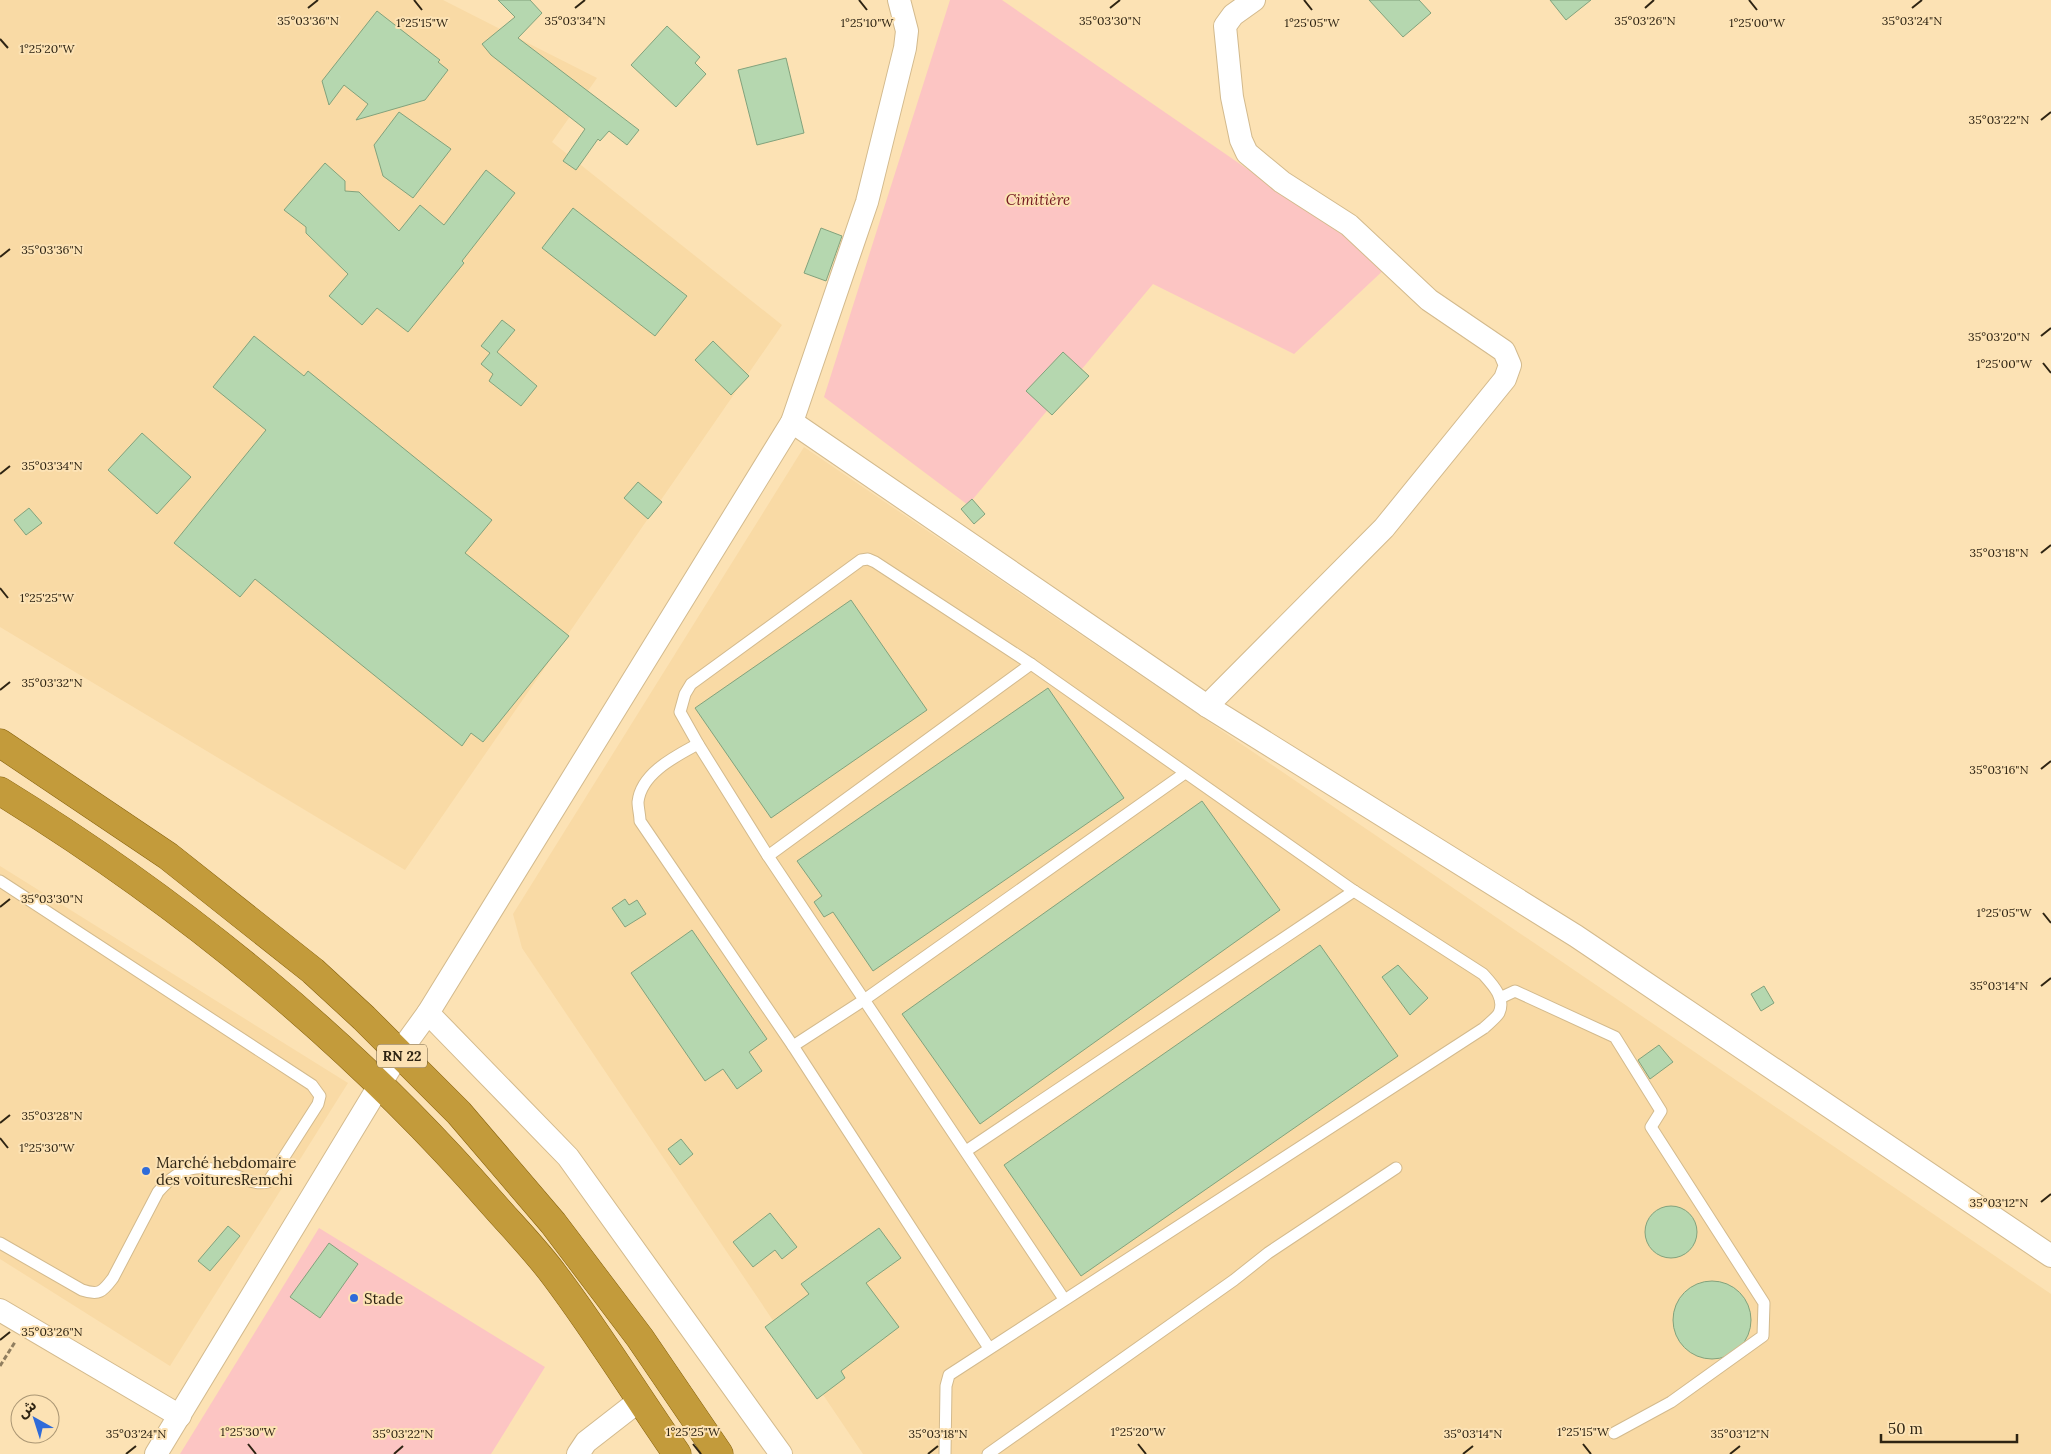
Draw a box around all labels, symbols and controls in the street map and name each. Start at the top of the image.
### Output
text: 35°03'36"N [277,13,339,28]
text: 35°03'34"N [544,13,606,28]
text: 35°03'30"N [1079,13,1141,28]
text: 35°03'26"N [1614,13,1676,28]
text: 35°03'24"N [1882,13,1942,28]
text: 1°25'15"W [396,15,449,30]
text: 1°25'10"W [841,15,894,30]
text: 1°25'05"W [1285,15,1340,30]
text: 1°25'00"W [1729,15,1786,30]
text: 1°25'20"W [20,41,75,56]
text: 35°03'22"N [1969,112,2029,127]
park label: Cimitière [1006,190,1070,209]
text: 35°03'36"N [21,242,83,257]
text: 35°03'20"N [1968,329,2030,344]
text: 1°25'00"W [1976,356,2033,371]
text: 35°03'34"N [21,458,83,473]
text: 35°03'18"N [1969,545,2029,560]
text: 1°25'25"W [20,590,75,605]
text: 35°03'32"N [21,675,83,690]
text: 35°03'16"N [1969,762,2029,777]
text: 35°03'30"N [21,891,83,906]
text: 1°25'05"W [1977,905,2032,920]
text: 35°03'14"N [1970,978,2028,993]
road number: RN 22 [377,1044,427,1068]
text: 35°03'28"N [21,1108,83,1123]
text: 1°25'30"W [20,1140,76,1155]
place label: Marché hebdomaire des voituresRemchi [156,1153,296,1189]
marker: Marché hebdomaire des voituresRemchi [140,1165,152,1177]
text: 35°03'12"N [1970,1195,2028,1210]
place label: Stade [364,1289,403,1308]
marker: Stade [348,1292,360,1304]
text: 35°03'26"N [21,1324,83,1339]
north arrow [10,1394,60,1444]
text: ش [14,1396,40,1422]
scale bar [1881,1412,2017,1444]
text: 50 m [1888,1419,1923,1438]
text: 1°25'30"W [221,1424,277,1439]
text: 1°25'25"W [666,1424,721,1439]
text: 1°25'20"W [1111,1424,1166,1439]
text: 1°25'15"W [1557,1424,1610,1439]
text: 35°03'24"N [106,1426,166,1441]
text: 35°03'22"N [373,1426,433,1441]
text: 35°03'18"N [908,1426,968,1441]
text: 35°03'14"N [1444,1426,1502,1441]
text: 35°03'12"N [1711,1426,1769,1441]

